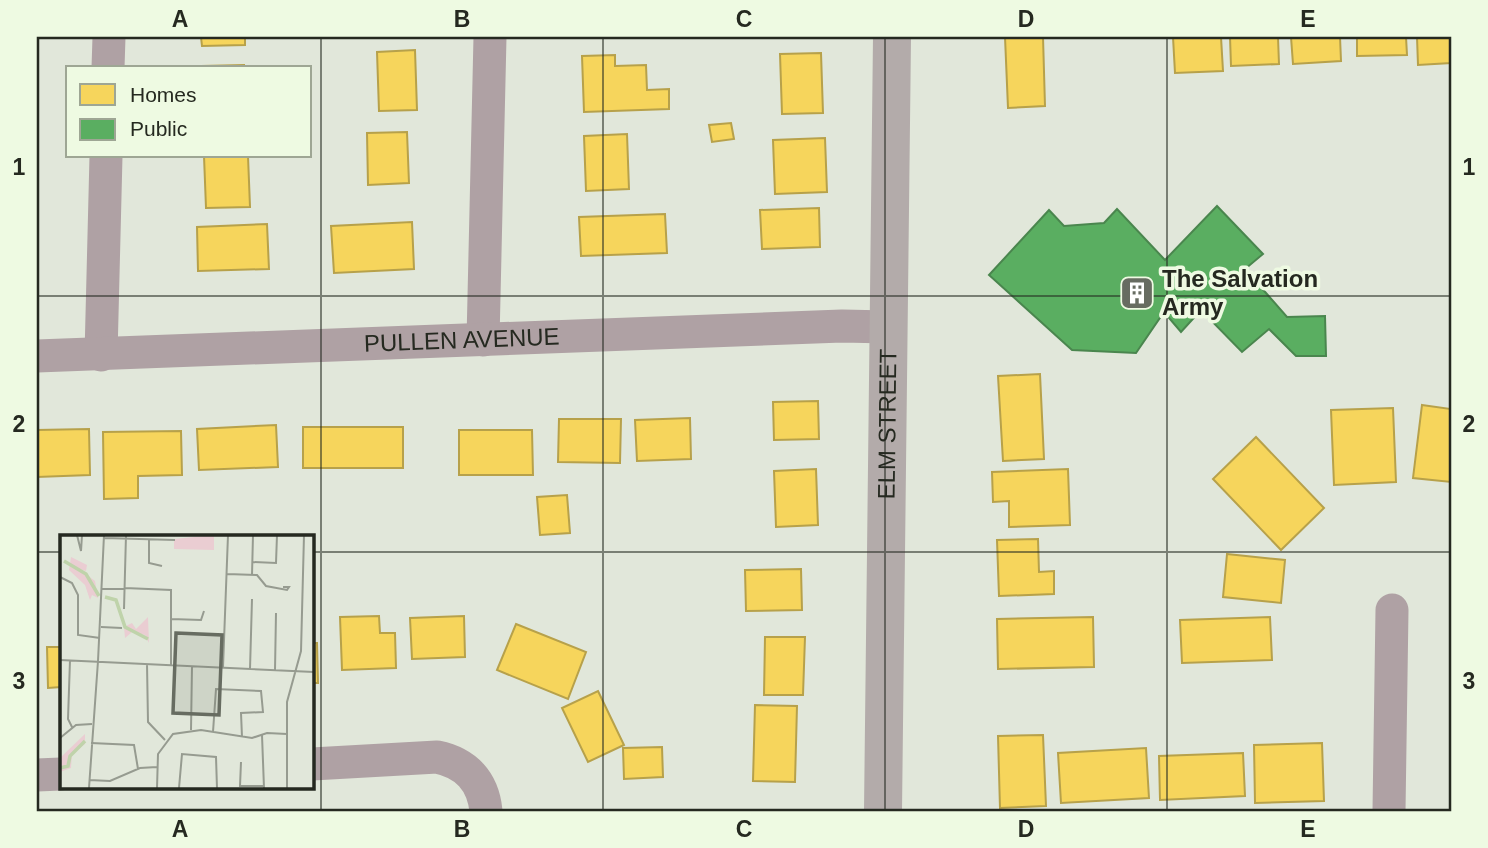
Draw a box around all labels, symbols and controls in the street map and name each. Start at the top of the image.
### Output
text: A [172,6,188,32]
text: B [454,6,470,32]
text: C [736,6,752,32]
text: D [1018,6,1034,32]
text: E [1300,6,1316,32]
legend [66,66,312,158]
text: Homes [130,83,197,106]
text: Public [130,117,187,140]
text: 1 [13,154,26,180]
text: 1 [1463,154,1476,180]
place label: The Salvation Army [1162,265,1318,320]
building icon: The Salvation Army [1118,274,1156,312]
street label: PULLEN AVENUE [363,323,560,357]
street label: ELM STREET [873,348,901,500]
text: 2 [13,411,25,437]
text: 2 [1463,411,1475,437]
inset map [60,535,313,788]
text: 3 [13,668,25,694]
text: 3 [1463,668,1475,694]
text: A [172,816,188,842]
text: B [454,816,470,842]
text: C [736,816,752,842]
text: D [1018,816,1034,842]
text: E [1300,816,1316,842]

